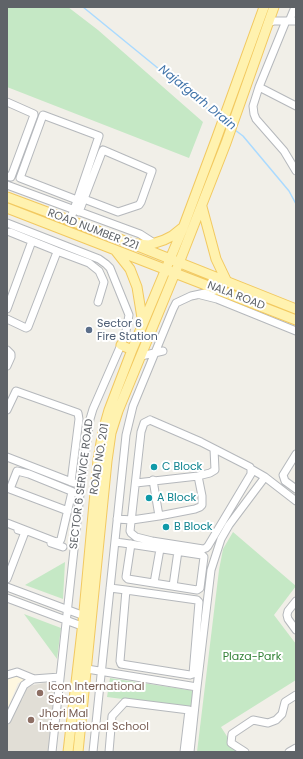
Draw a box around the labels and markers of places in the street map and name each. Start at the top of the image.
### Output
place label: Sector 6 Fire Station [97,317,158,343]
marker: Sector 6 Fire Station [84,325,94,335]
place label: C Block [162,460,202,474]
marker: C Block [149,462,159,472]
place label: A Block [157,491,196,505]
marker: A Block [144,493,154,503]
place label: B Block [174,520,213,534]
marker: B Block [161,522,171,532]
place label: Icon International School [48,680,144,706]
marker: Icon International School [35,688,45,698]
place label: Jhori Mal International School [39,707,149,733]
marker: Jhori Mal International School [26,715,36,725]

